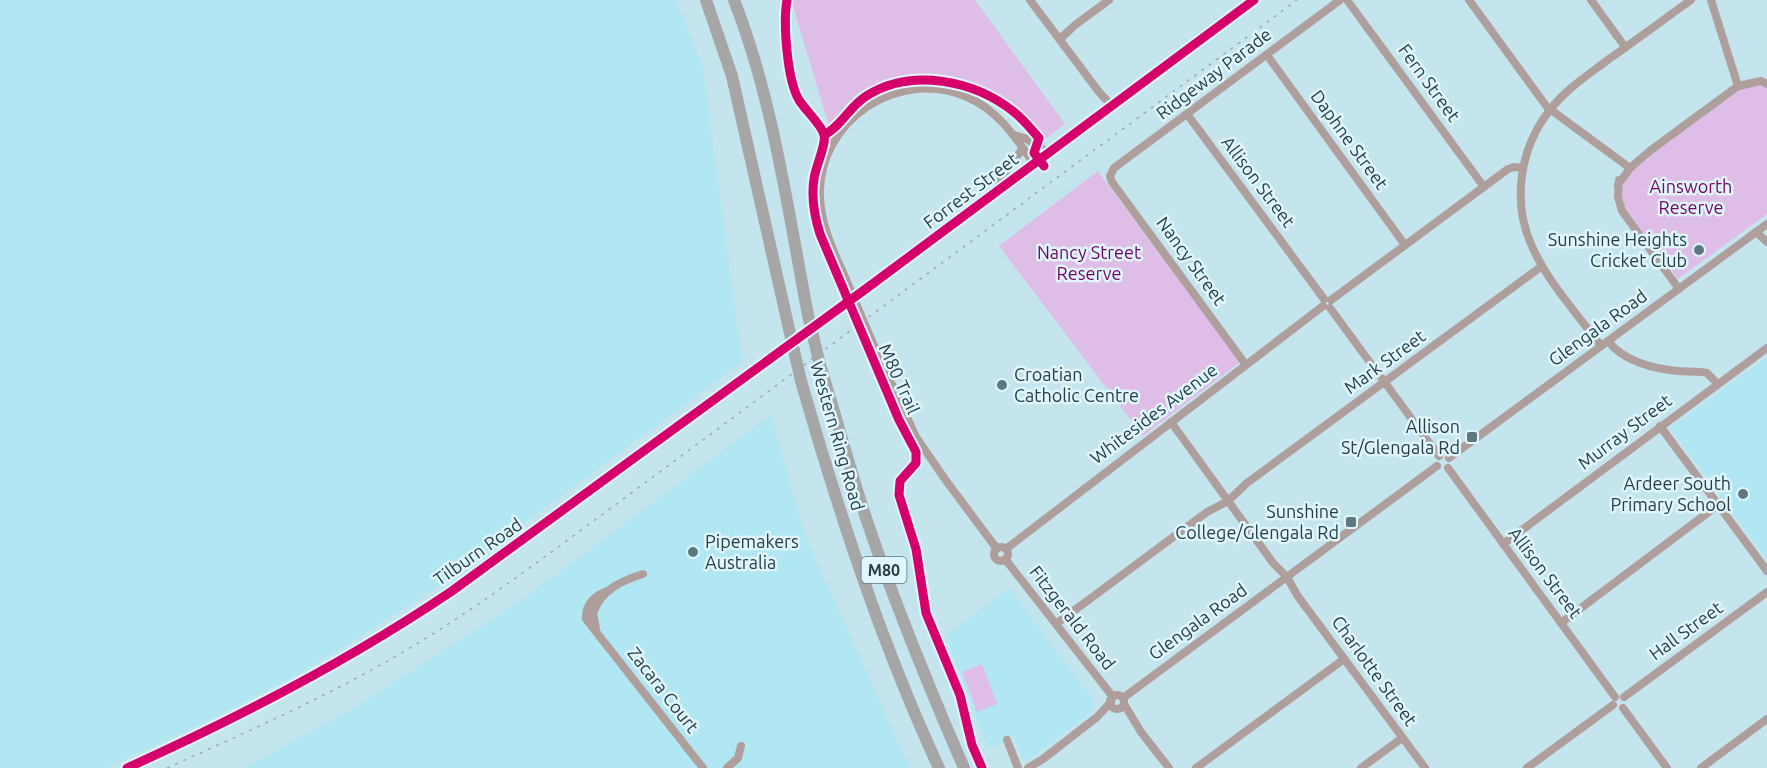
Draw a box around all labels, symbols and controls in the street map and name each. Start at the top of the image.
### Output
street label: Ridgeway Parade [1152,23,1275,123]
street label: Fern Street [1395,40,1465,125]
street label: Daphne Street [1307,86,1392,193]
street label: Allison Street [1218,132,1299,231]
street label: Forrest Street [919,148,1021,232]
park label: Ainsworth Reserve [1650,176,1732,217]
street label: Nancy Street [1153,212,1230,308]
place label: Sunshine Heights Cricket Club [1548,229,1687,270]
park label: Nancy Street Reserve [1037,242,1141,283]
marker: Sunshine Heights Cricket Club [1692,243,1706,257]
street label: Glengala Road [1545,285,1650,369]
street label: Mark Street [1340,325,1429,397]
street label: M80 Trail [876,340,924,417]
street label: Western Ring Road [807,359,869,513]
street label: Whitesides Avenue [1086,359,1221,467]
place label: Croatian Catholic Centre [1014,364,1139,405]
marker: Croatian Catholic Centre [995,378,1009,392]
street label: Murray Street [1574,390,1675,473]
place label: Allison St/Glengala Rd [1341,416,1460,457]
marker: Allison St/Glengala Rd [1465,430,1479,444]
place label: Ardeer South Primary School [1610,473,1731,514]
marker: Ardeer South Primary School [1736,487,1750,501]
place label: Sunshine College/Glengala Rd [1175,501,1339,542]
street label: Tilburn Road [429,513,525,589]
marker: Sunshine College/Glengala Rd [1344,515,1358,529]
street label: Allison Street [1505,523,1586,622]
place label: Pipemakers Australia [705,531,799,572]
marker: Pipemakers Australia [686,545,700,559]
road number: M80 [862,557,906,583]
street label: Fitzgerald Road [1026,562,1120,673]
street label: Glengala Road [1145,579,1250,663]
street label: Hall Street [1645,597,1726,663]
street label: Charlotte Street [1328,612,1421,729]
street label: Zacara Court [624,643,703,736]

